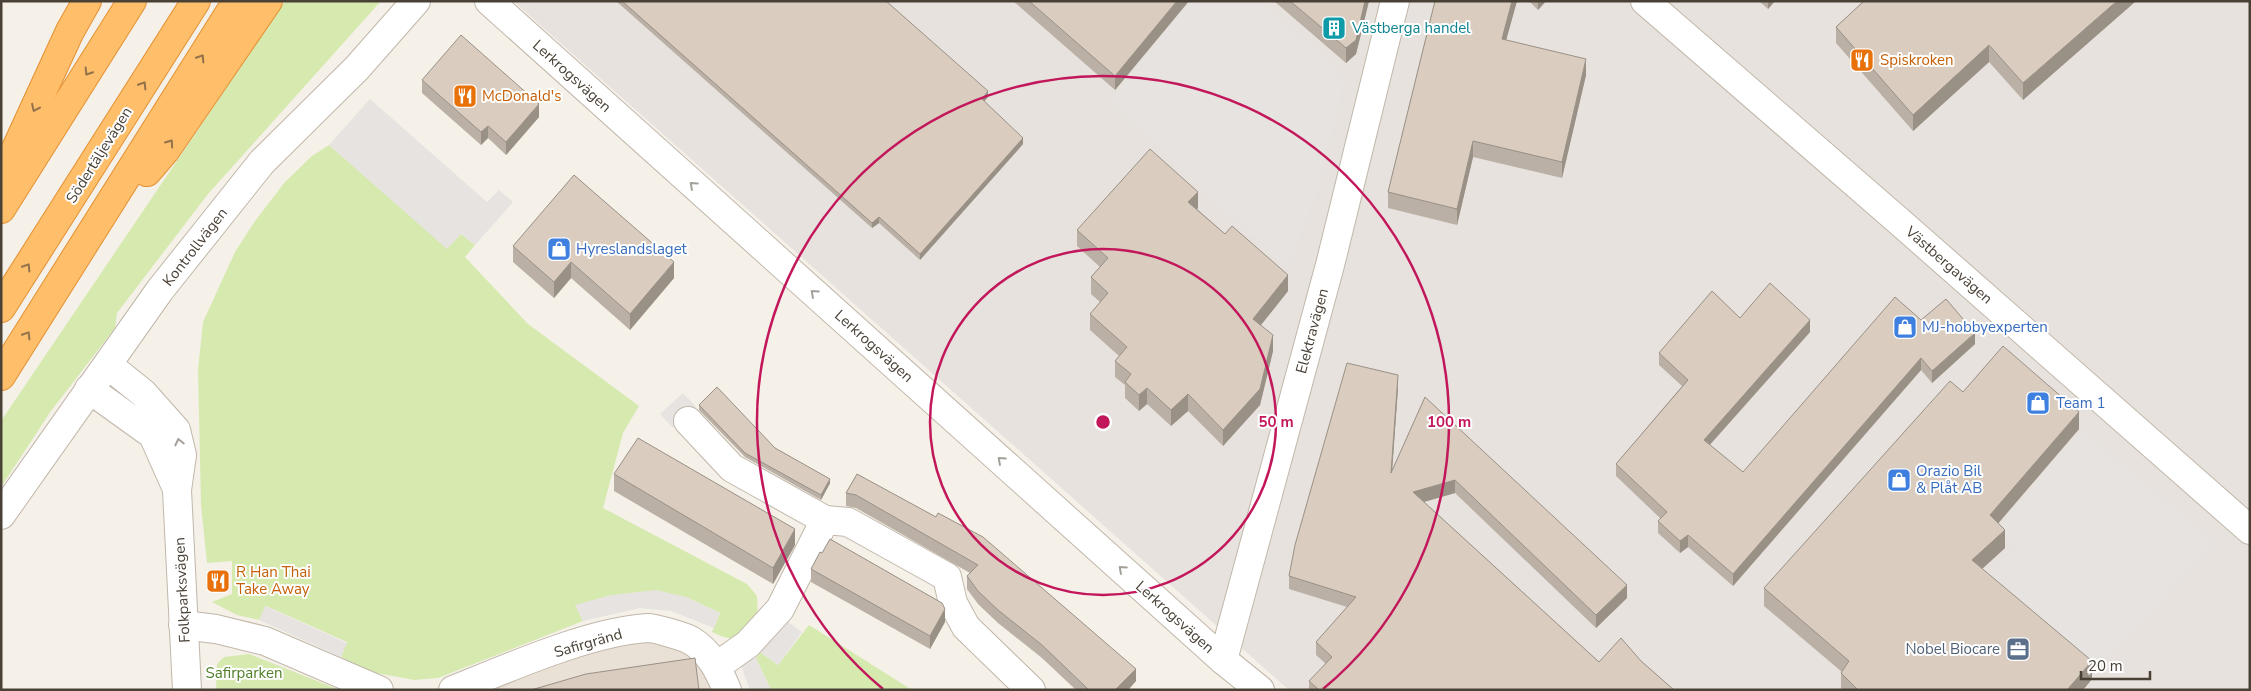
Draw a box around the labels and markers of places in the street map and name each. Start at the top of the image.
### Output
building icon: Västberga handel [1321,15,1347,41]
place label: Västberga handel [1351,18,1471,38]
restaurant icon: Spiskroken [1849,47,1875,73]
place label: Spiskroken [1880,50,1954,70]
restaurant icon: McDonald's [452,83,478,109]
place label: McDonald's [482,86,561,106]
shop icon: Hyreslandslaget [546,236,572,262]
place label: Hyreslandslaget [576,239,688,259]
shop icon: MJ-hobbyexperten [1892,314,1918,340]
place label: MJ-hobbyexperten [1922,317,2048,337]
shop icon: Team 1 [2025,390,2051,416]
place label: Team 1 [2056,393,2106,413]
centre of rings [1094,413,1112,431]
place label: Orazio Bil & Plåt AB [1916,461,1982,498]
shop icon: Orazio Bil & Plåt AB [1886,467,1912,493]
place label: R Han Thai Take Away [236,562,311,599]
restaurant icon: R Han Thai Take Away [205,568,231,594]
office icon: Nobel Biocare [2005,636,2031,662]
place label: Nobel Biocare [1905,639,2000,659]

